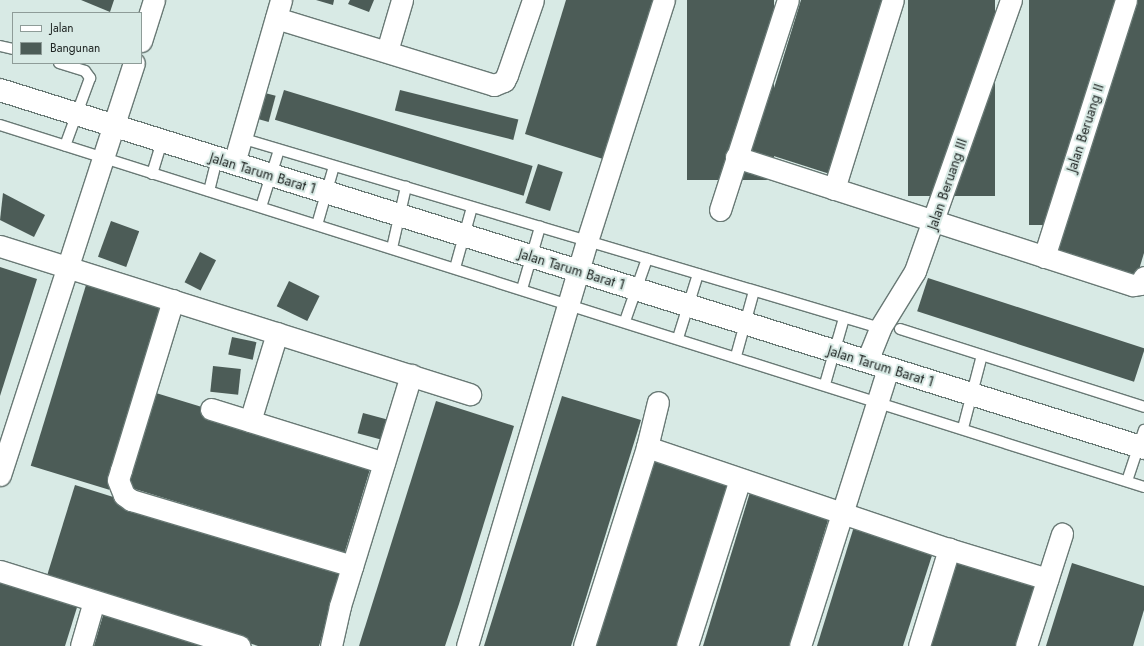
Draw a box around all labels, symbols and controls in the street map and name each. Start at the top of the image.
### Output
legend [12,12,142,64]
text: Jalan [50,19,73,37]
text: Bangunan [50,39,100,57]
street label: Jalan Beruang II [1063,82,1107,174]
street label: Jalan Beruang III [924,136,970,232]
street label: Jalan Tarum Barat 1 [208,149,318,197]
street label: Jalan Tarum Barat 1 [517,245,627,293]
street label: Jalan Tarum Barat 1 [826,342,936,390]

